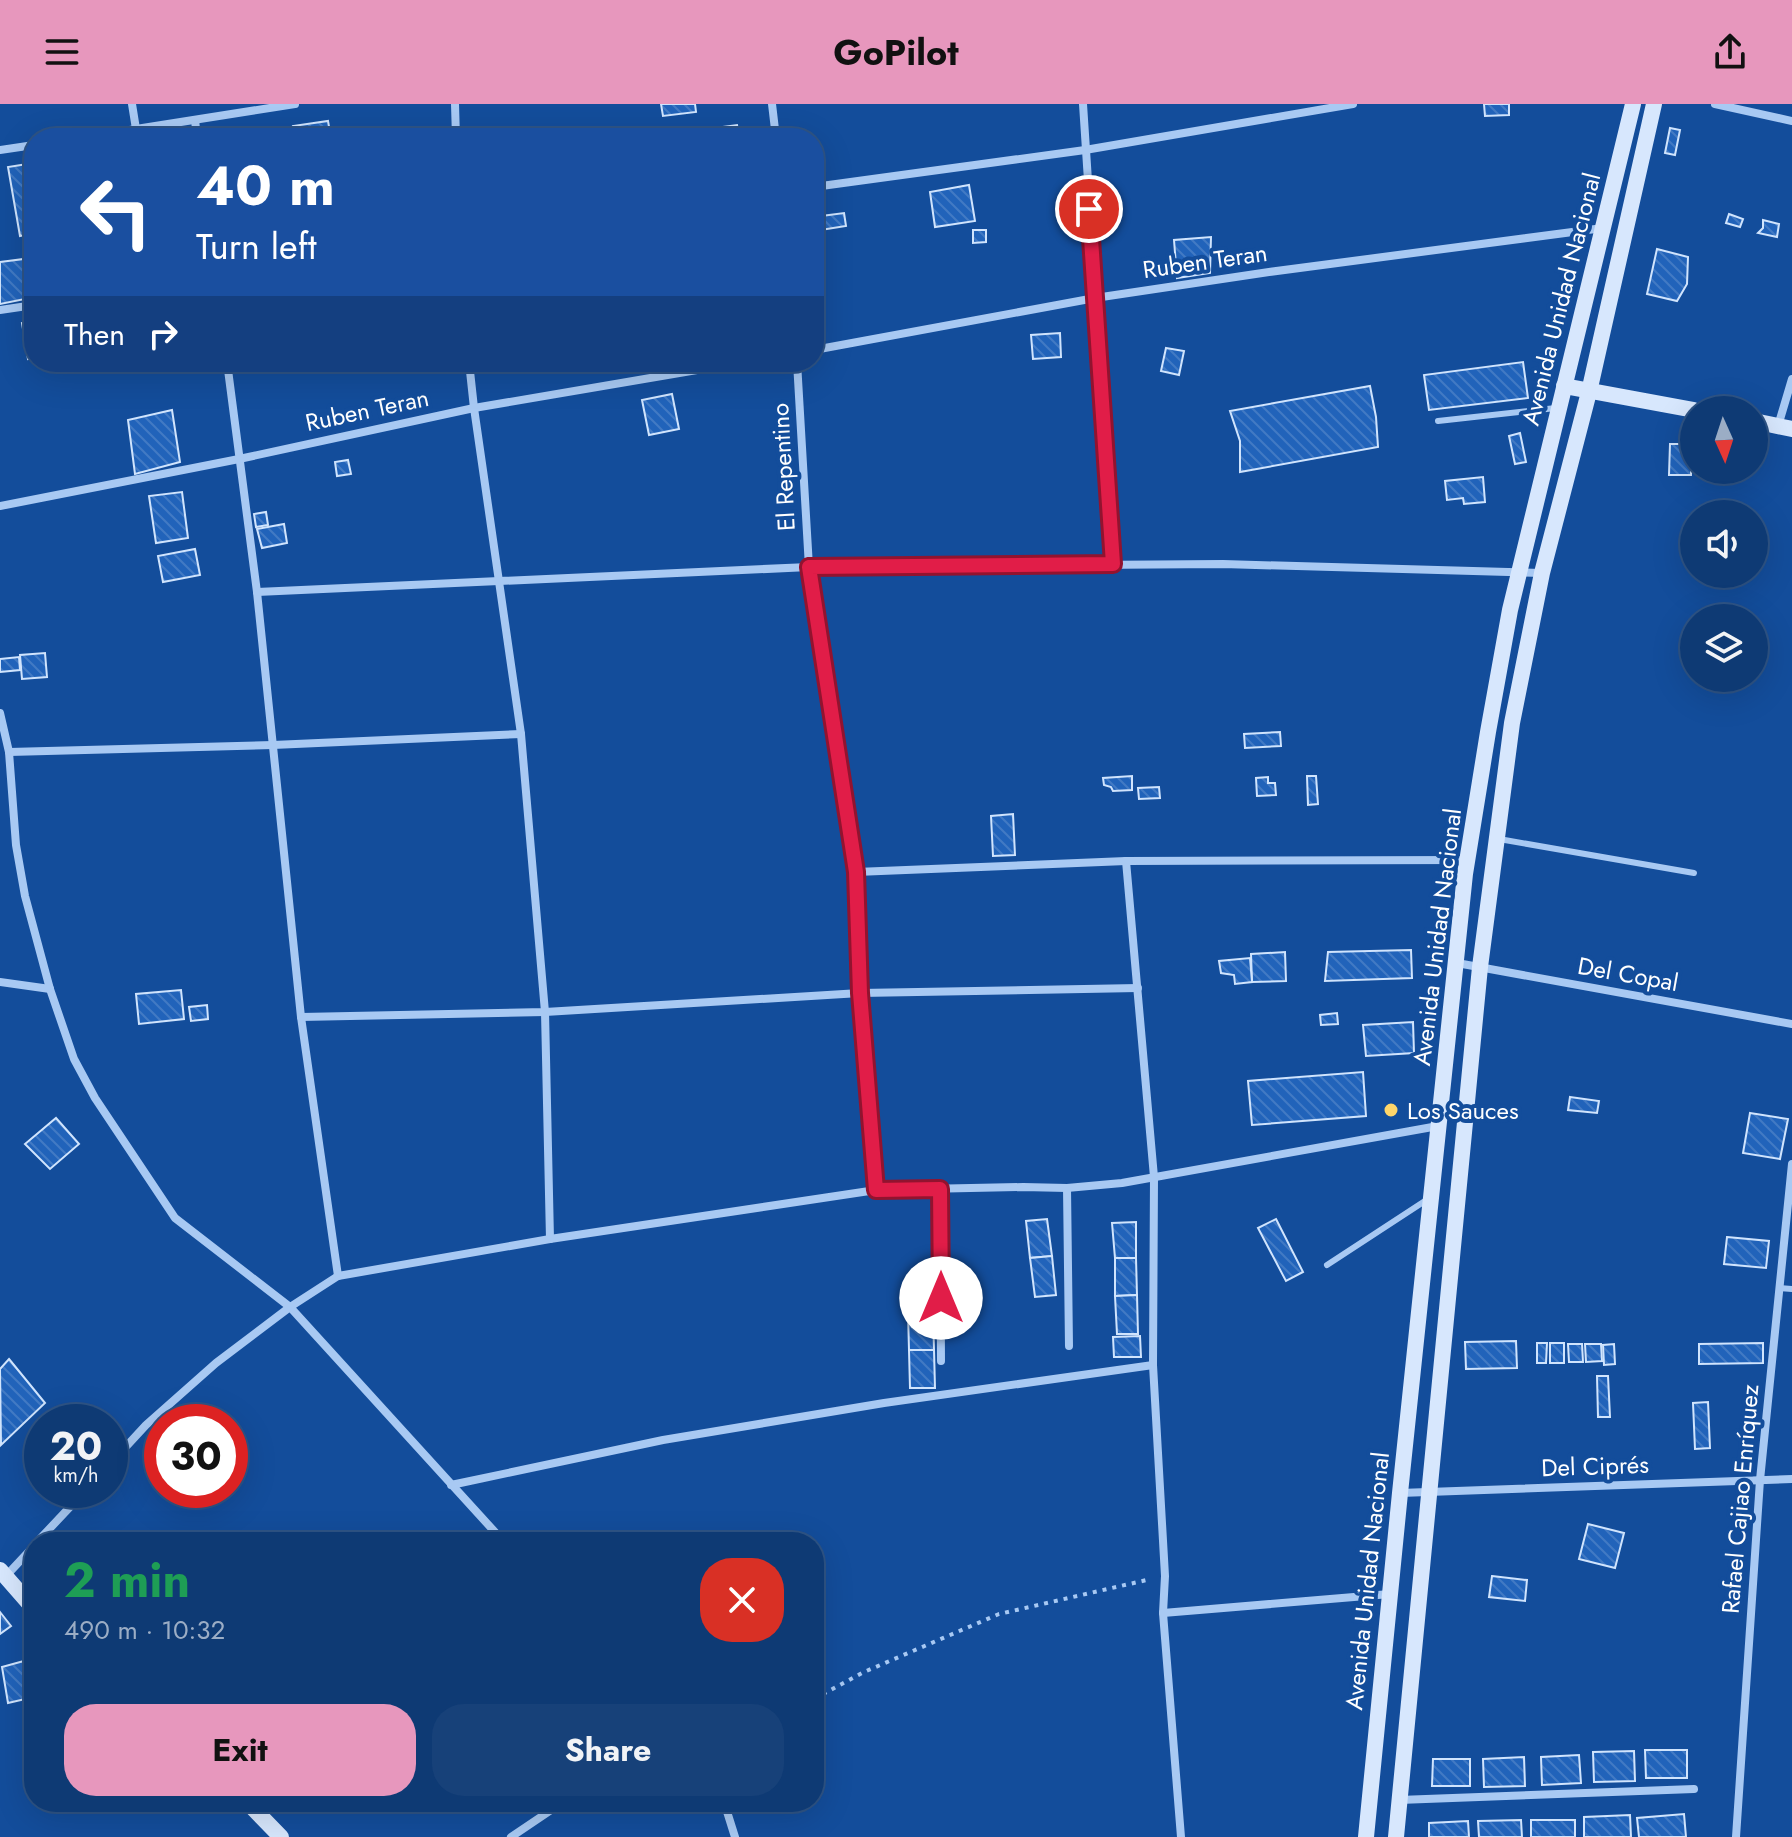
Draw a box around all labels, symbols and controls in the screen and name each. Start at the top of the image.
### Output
text: GoPilot [833,26,959,78]
icon: menu [40,30,84,74]
icon: share [1708,30,1752,74]
text: 40 m [196,145,335,226]
icon: left [64,160,168,264]
street label: Avenida Unidad Nacional [1513,169,1609,429]
pin [1055,175,1123,243]
icon: arrive [1067,187,1111,231]
text: Turn left [196,220,317,272]
street label: Ruben Teran [1140,235,1270,287]
icon: right [141,312,185,356]
text: Then [64,313,125,356]
street label: Ruben Teran [302,380,432,440]
north arrow [1680,396,1768,484]
map controls [1680,396,1768,692]
street label: El Repentino [762,402,804,532]
button: sound [1680,500,1768,588]
button: layers [1680,604,1768,692]
street label: Avenida Unidad Nacional [1404,806,1470,1068]
street label: Del Copal [1575,948,1681,1000]
place label: Los Sauces [1407,1093,1519,1128]
marker: Los Sauces [1382,1101,1400,1119]
position arrow [899,1256,983,1340]
street label: Rafael Cajiao Enríquez [1713,1383,1767,1615]
speed limit sign: 30 [144,1404,248,1508]
text: 20 [50,1417,102,1475]
street label: Del Ciprés [1541,1447,1649,1485]
street label: Avenida Unidad Nacional [1336,1450,1398,1712]
text: km/h [53,1461,99,1490]
text: 2 min [64,1546,190,1615]
button: close [700,1558,784,1642]
text: 490 m · 10:32 [64,1611,225,1649]
button: Exit [64,1704,416,1796]
button: Share [432,1704,784,1796]

